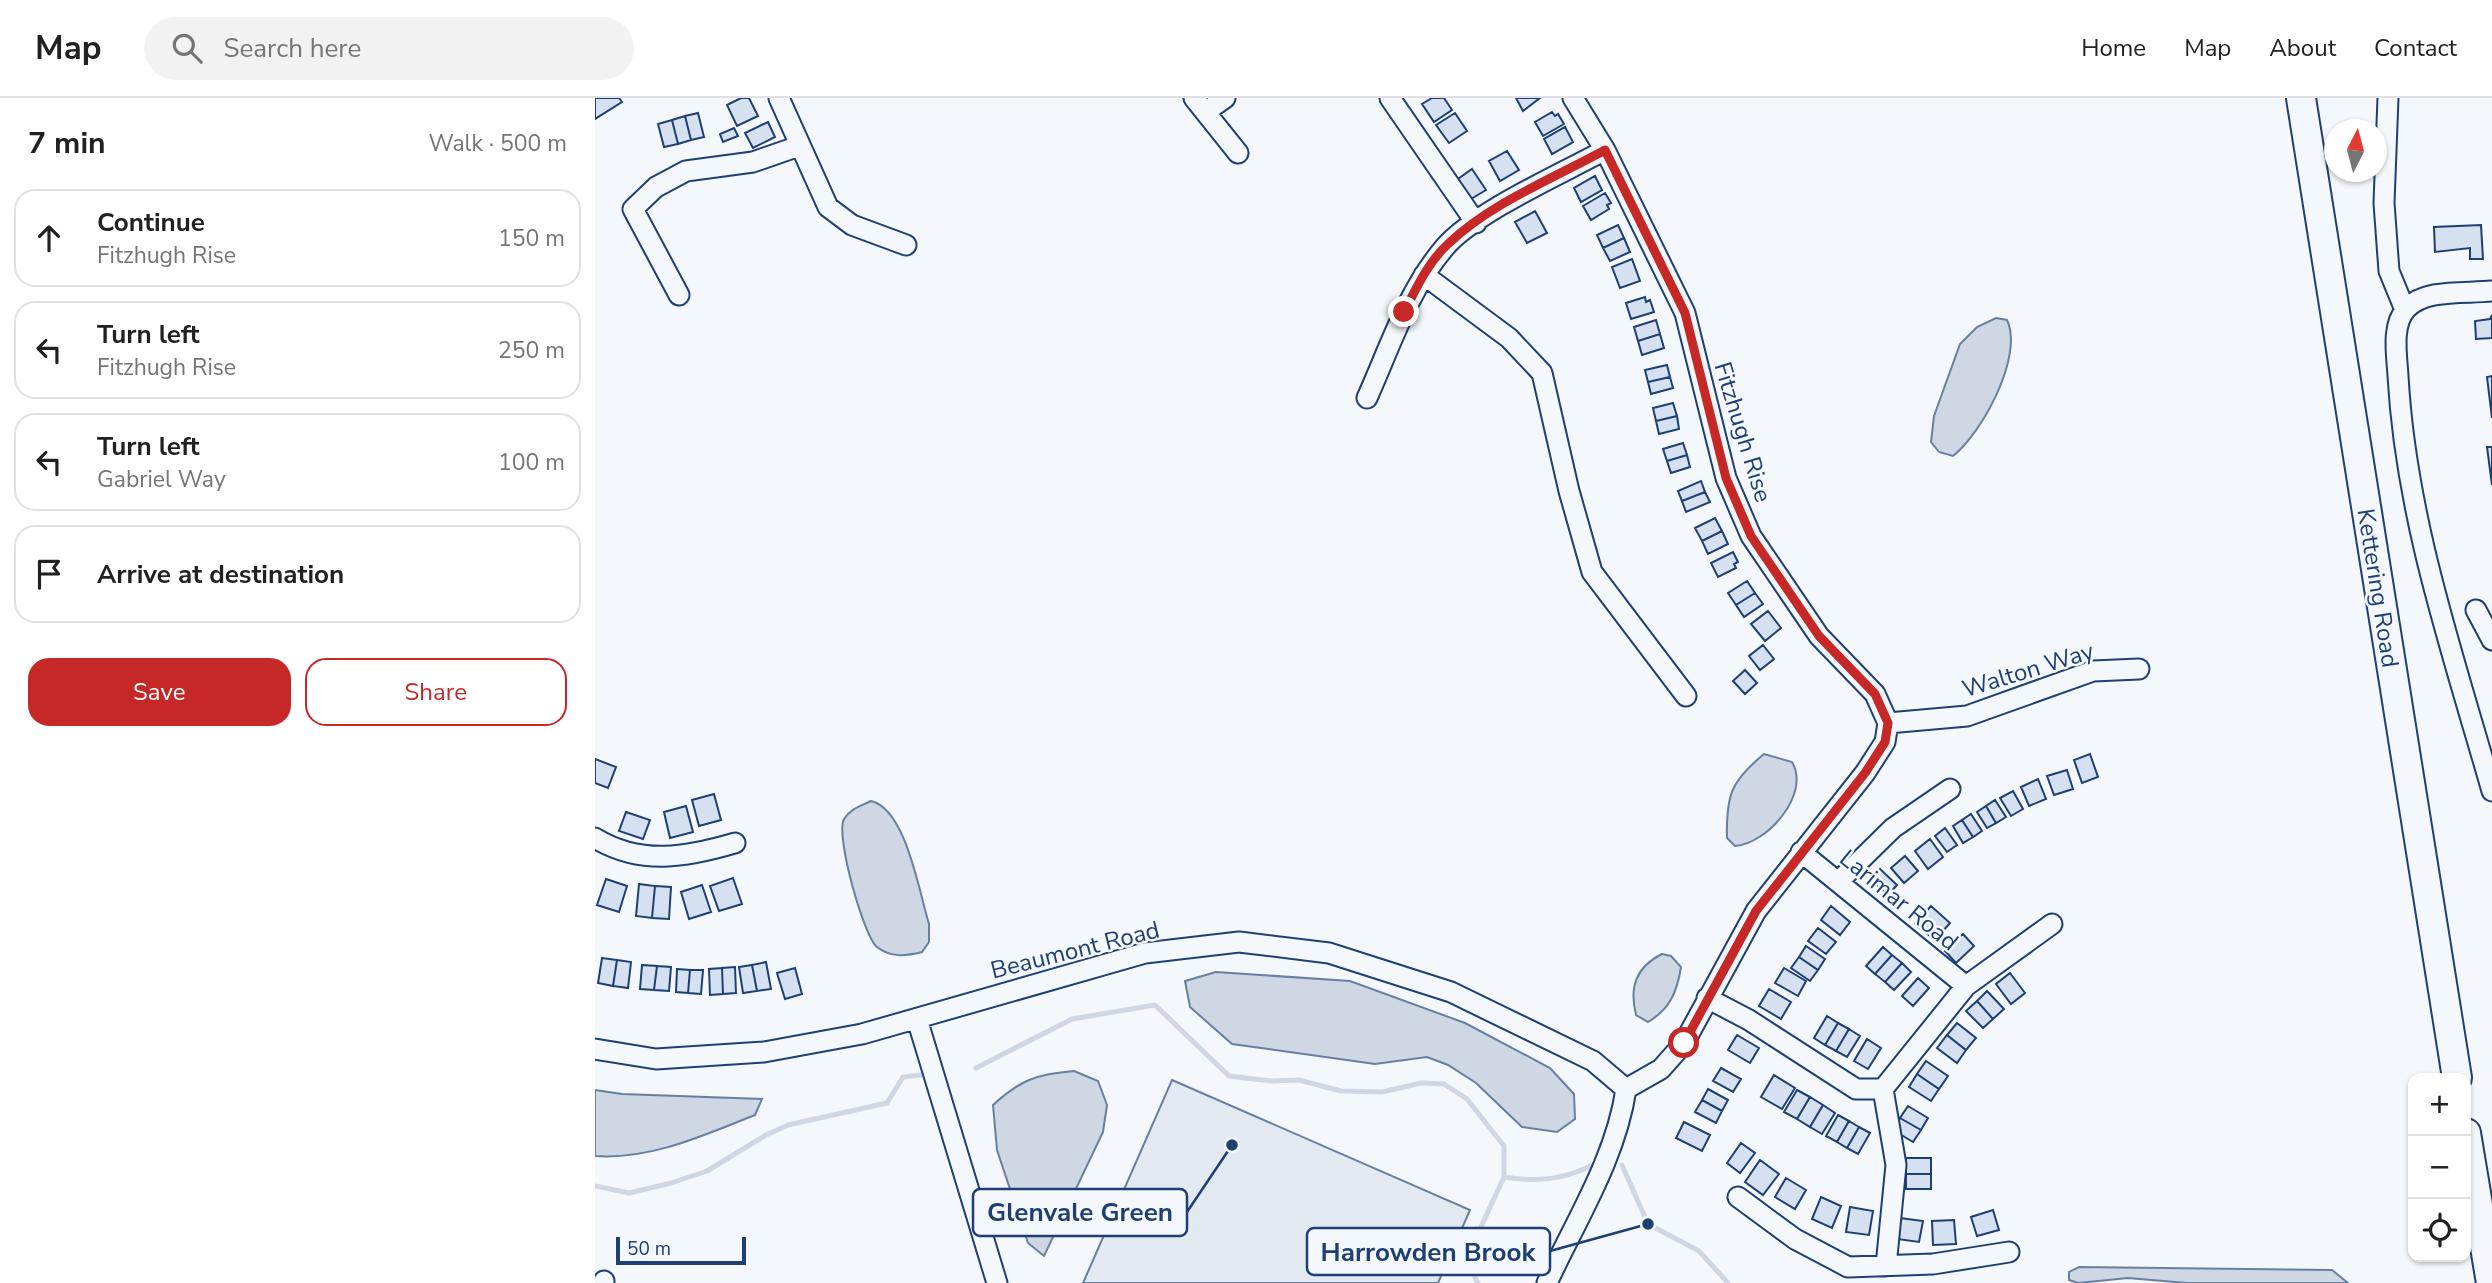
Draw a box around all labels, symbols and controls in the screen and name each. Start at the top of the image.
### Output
search box [144,17,634,80]
text: Map [35,26,102,71]
icon: search [168,29,206,67]
text: Search here [224,31,361,66]
text: Home [2081,32,2146,64]
text: Map [2184,32,2231,64]
text: About [2269,32,2336,64]
text: Contact [2374,32,2457,64]
north arrow [2324,119,2387,182]
text: 7 min [28,123,106,164]
text: Walk · 500 m [428,128,567,159]
text: Continue [97,205,205,240]
icon: ahead [30,219,68,257]
text: 150 m [498,223,565,254]
text: Fitzhugh Rise [97,240,236,271]
route end [1388,296,1419,327]
text: Turn left [97,317,200,352]
icon: left [30,331,68,369]
text: 250 m [498,335,565,366]
text: Fitzhugh Rise [97,352,236,383]
street label: Fitzhugh Rise [1706,358,1780,506]
text: Turn left [97,429,200,464]
icon: left [30,443,68,481]
text: 100 m [498,447,565,478]
text: Gabriel Way [97,464,226,495]
street label: Kettering Road [2350,506,2406,670]
icon: arrive [30,555,68,593]
text: Arrive at destination [97,557,344,592]
street label: Walton Way [1958,635,2098,705]
button: Save [28,658,291,726]
button: Share [305,658,567,726]
street label: Larimar Road [1833,842,1965,958]
street label: Beaumont Road [987,914,1163,986]
route start [1668,1027,1699,1058]
map controls [2408,1073,2471,1262]
button: + [2408,1073,2471,1136]
button: − [2408,1136,2471,1199]
callout: Glenvale Green [973,1189,1187,1236]
text: Glenvale Green [987,1195,1173,1230]
button: locate [2408,1199,2471,1262]
callout: Harrowden Brook [1307,1228,1550,1275]
scale bar [616,1234,745,1266]
text: Harrowden Brook [1321,1235,1536,1270]
text: 50 m [627,1236,671,1262]

